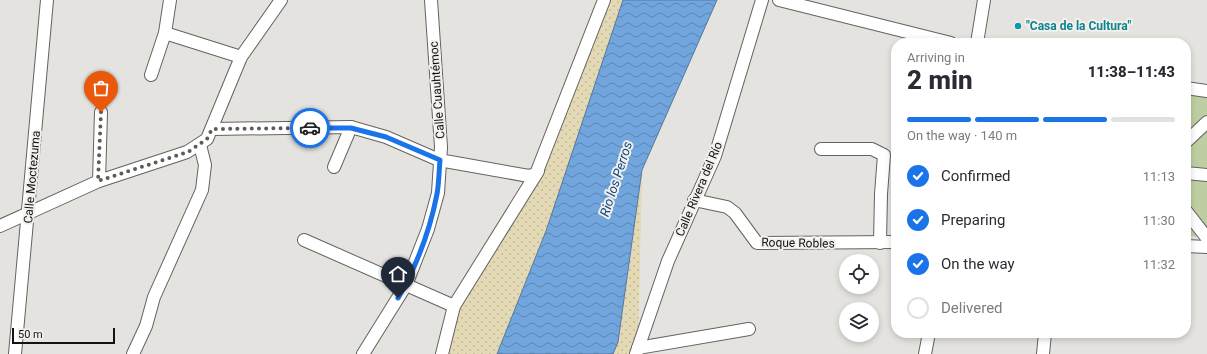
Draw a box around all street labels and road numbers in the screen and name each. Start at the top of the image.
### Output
street label: Calle Cuauhtémoc [427,41,447,139]
street label: Calle Moctezuma [21,130,43,224]
street label: Calle Rivera del Río [673,139,725,238]
street label: Roque Robles [761,235,835,251]

